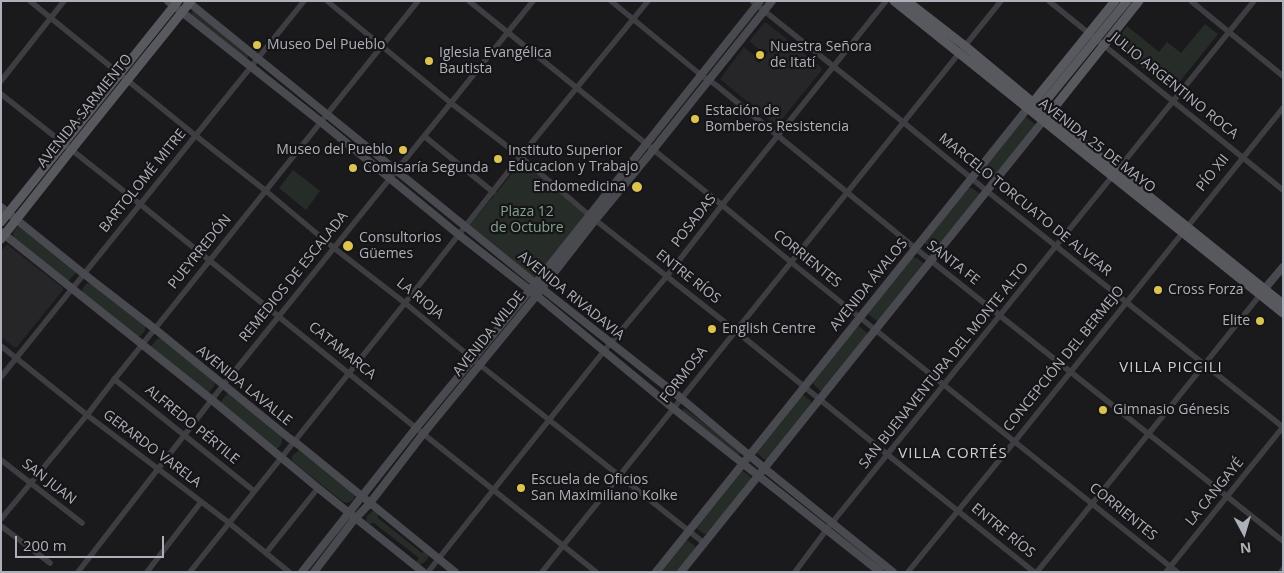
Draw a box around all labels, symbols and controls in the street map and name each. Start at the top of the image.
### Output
street label: JULIO ARGENTINO ROCA [1107,29,1241,143]
place label: Museo Del Pueblo [267,37,385,53]
marker: Museo Del Pueblo [251,39,263,51]
place label: Nuestra Señora de Itatí [770,39,872,72]
place label: Iglesia Evangélica Bautista [439,45,552,78]
marker: Nuestra Señora de Itatí [754,49,766,61]
street label: AVENIDA SARMIENTO [34,51,136,171]
marker: Iglesia Evangélica Bautista [423,55,435,67]
street label: AVENIDA 25 DE MAYO [1035,95,1159,197]
place label: Estación de Bomberos Resistencia [705,103,849,136]
marker: Estación de Bomberos Resistencia [689,113,701,125]
street label: BARTOLOMÉ MITRE [96,126,190,236]
street label: MARCELO TORCUATO DE ALVEAR [935,130,1115,280]
place label: Museo del Pueblo [276,142,393,158]
place label: Instituto Superior Educacion y Trabajo [508,143,638,176]
marker: Museo del Pueblo [397,144,409,156]
street label: PÍO XII [1193,151,1233,195]
marker: Instituto Superior Educacion y Trabajo [492,153,504,165]
place label: Comisaría Segunda [363,160,489,176]
marker: Comisaría Segunda [347,162,359,174]
place label: Endomedicina [533,179,626,195]
marker: Endomedicina [630,180,644,194]
street label: POSADAS [668,191,720,251]
park label: Plaza 12 de Octubre [490,204,564,236]
street label: REMEDIOS DE ESCALADA [236,208,352,346]
street label: PUEYRREDÓN [165,211,235,293]
street label: CORRIENTES [770,227,844,291]
place label: Consultorios Güemes [359,230,441,262]
street label: AVENIDA ÁVALOS [827,235,911,335]
street label: SANTA FE [923,237,983,289]
marker: Consultorios Güemes [341,239,355,253]
street label: ENTRE RÍOS [652,247,724,307]
street label: AVENIDA RIVADAVIA [514,248,628,344]
street label: SAN BUENAVENTURA DEL MONTE ALTO [856,260,1032,472]
street label: LA RIOJA [393,275,447,323]
place label: Cross Forza [1168,282,1244,298]
street label: CONCEPCIÓN DEL BERMEJO [1000,283,1128,435]
marker: Cross Forza [1152,284,1164,296]
street label: AVENIDA WILDE [450,288,528,380]
place label: Elite [1222,313,1250,329]
marker: Elite [1254,315,1266,327]
street label: CATAMARCA [305,319,379,383]
place label: English Centre [722,321,816,337]
marker: English Centre [706,323,718,335]
street label: AVENIDA LAVALLE [193,342,295,430]
street label: FORMOSA [657,344,711,406]
district label: VILLA PICCILI [1118,359,1224,377]
street label: ALFREDO PÉRTILE [142,382,242,468]
place label: Gimnasio Génesis [1113,402,1230,418]
marker: Gimnasio Génesis [1097,404,1109,416]
street label: GERARDO VARELA [100,407,204,491]
district label: VILLA CORTÉS [897,445,1009,463]
street label: LA CANGAYÉ [1182,455,1248,529]
street label: SAN JUAN [19,456,79,508]
place label: Escuela de Oficios San Maximiliano Kolke [531,472,678,504]
street label: CORRIENTES [1086,480,1160,544]
marker: Escuela de Oficios San Maximiliano Kolke [515,482,527,494]
street label: ENTRE RÍOS [968,500,1038,562]
north arrow [1219,508,1269,558]
scale bar [18,526,166,558]
text: 200 m [23,535,67,555]
text: N [1239,538,1252,558]

